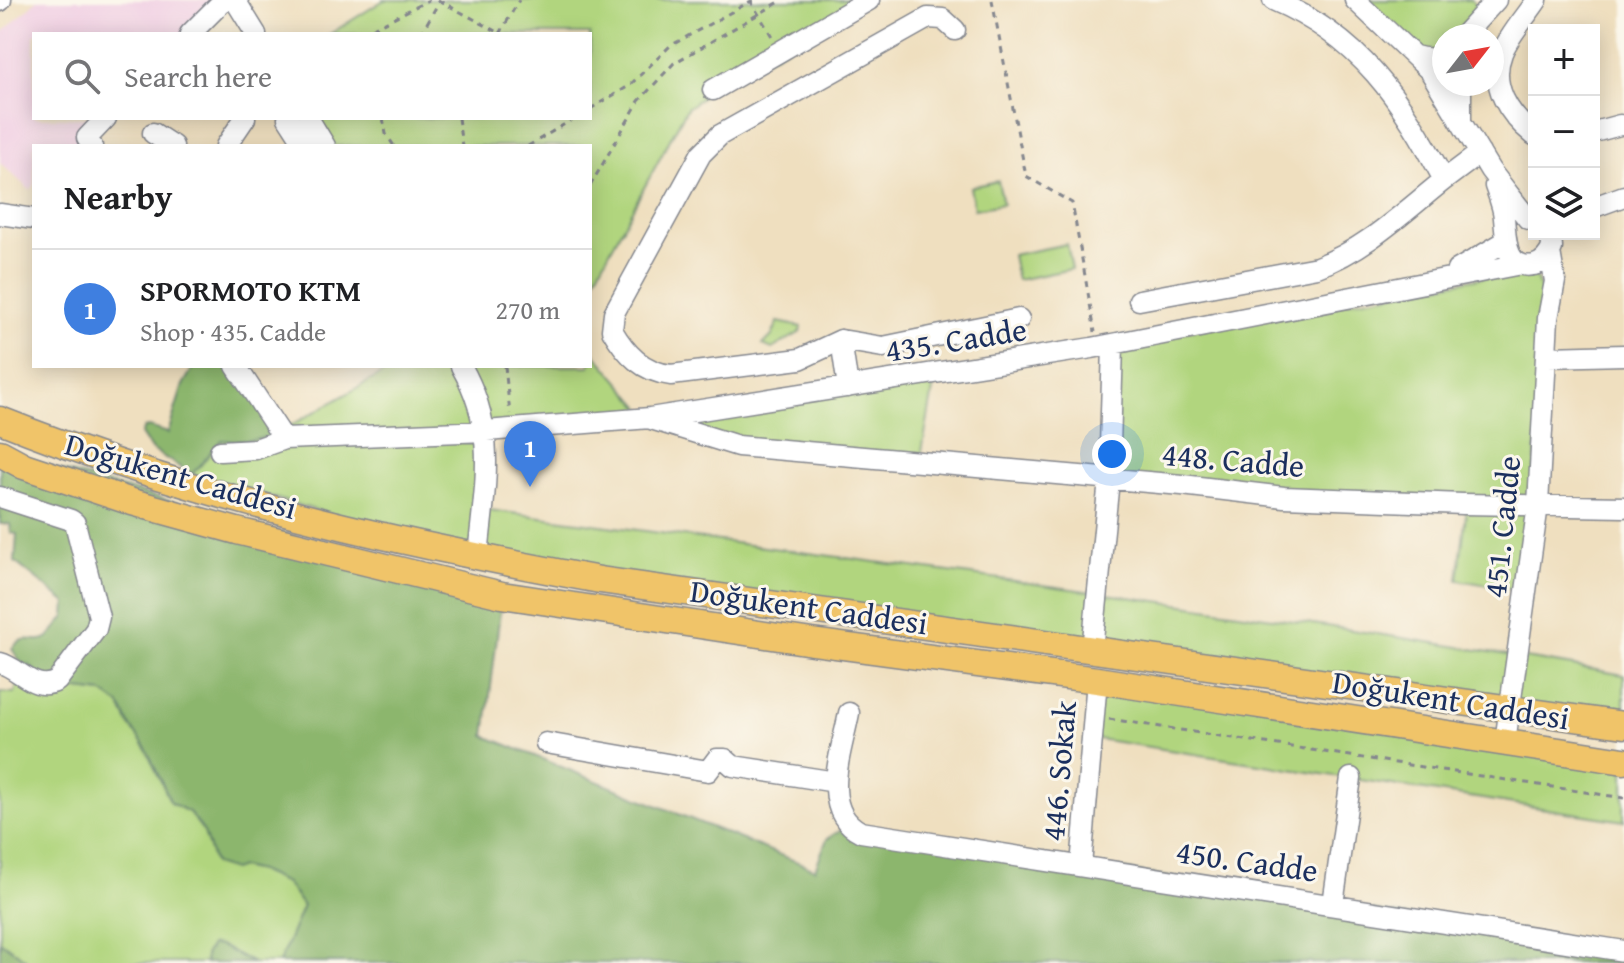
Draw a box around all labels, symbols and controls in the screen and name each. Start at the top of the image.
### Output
north arrow [1432,24,1504,96]
map controls [1528,24,1600,240]
button: + [1528,24,1600,96]
search box [32,32,592,120]
icon: search [60,54,104,98]
text: Search here [124,54,272,98]
button: − [1528,96,1600,168]
button: layers [1528,168,1600,240]
text: Nearby [64,172,173,221]
text: SPORMOTO KTM [140,268,361,312]
text: 1 [83,290,97,329]
text: 270 m [495,290,560,329]
street label: 435. Cadde [882,305,1030,374]
text: Shop · 435. Cadde [140,312,326,351]
street label: Doğukent Caddesi [60,420,303,531]
pin: 1 [504,421,556,487]
street label: 448. Cadde [1160,430,1306,489]
your location [1092,434,1132,474]
street label: 451. Cadde [1471,454,1532,600]
street label: Doğukent Caddesi [687,567,931,646]
street label: Doğukent Caddesi [1329,658,1573,741]
street label: 446. Sokak [1029,698,1088,843]
street label: 450. Cadde [1173,827,1321,894]

